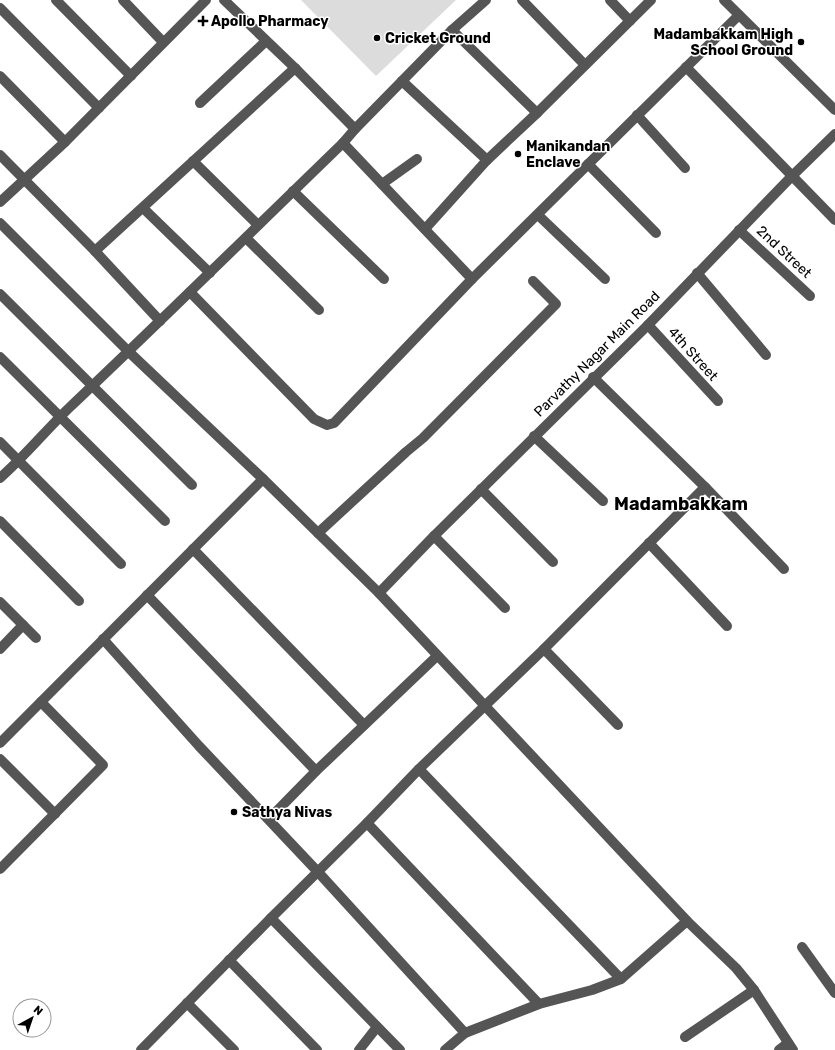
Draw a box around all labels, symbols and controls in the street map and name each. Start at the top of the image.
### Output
place label: Apollo Pharmacy [211,13,329,30]
marker: Apollo Pharmacy [198,16,208,26]
place label: Madambakkam High School Ground [653,26,793,59]
place label: Cricket Ground [385,30,491,47]
marker: Cricket Ground [372,33,382,43]
marker: Madambakkam High School Ground [796,37,806,47]
place label: Manikandan Enclave [526,138,610,171]
marker: Manikandan Enclave [513,149,523,159]
street label: 2nd Street [753,222,815,282]
street label: Parvathy Nagar Main Road [531,288,663,420]
street label: 4th Street [664,324,722,385]
district label: Madambakkam [614,493,748,515]
place label: Sathya Nivas [242,804,332,821]
marker: Sathya Nivas [229,807,239,817]
north arrow [12,998,52,1038]
text: N [31,1003,45,1018]

